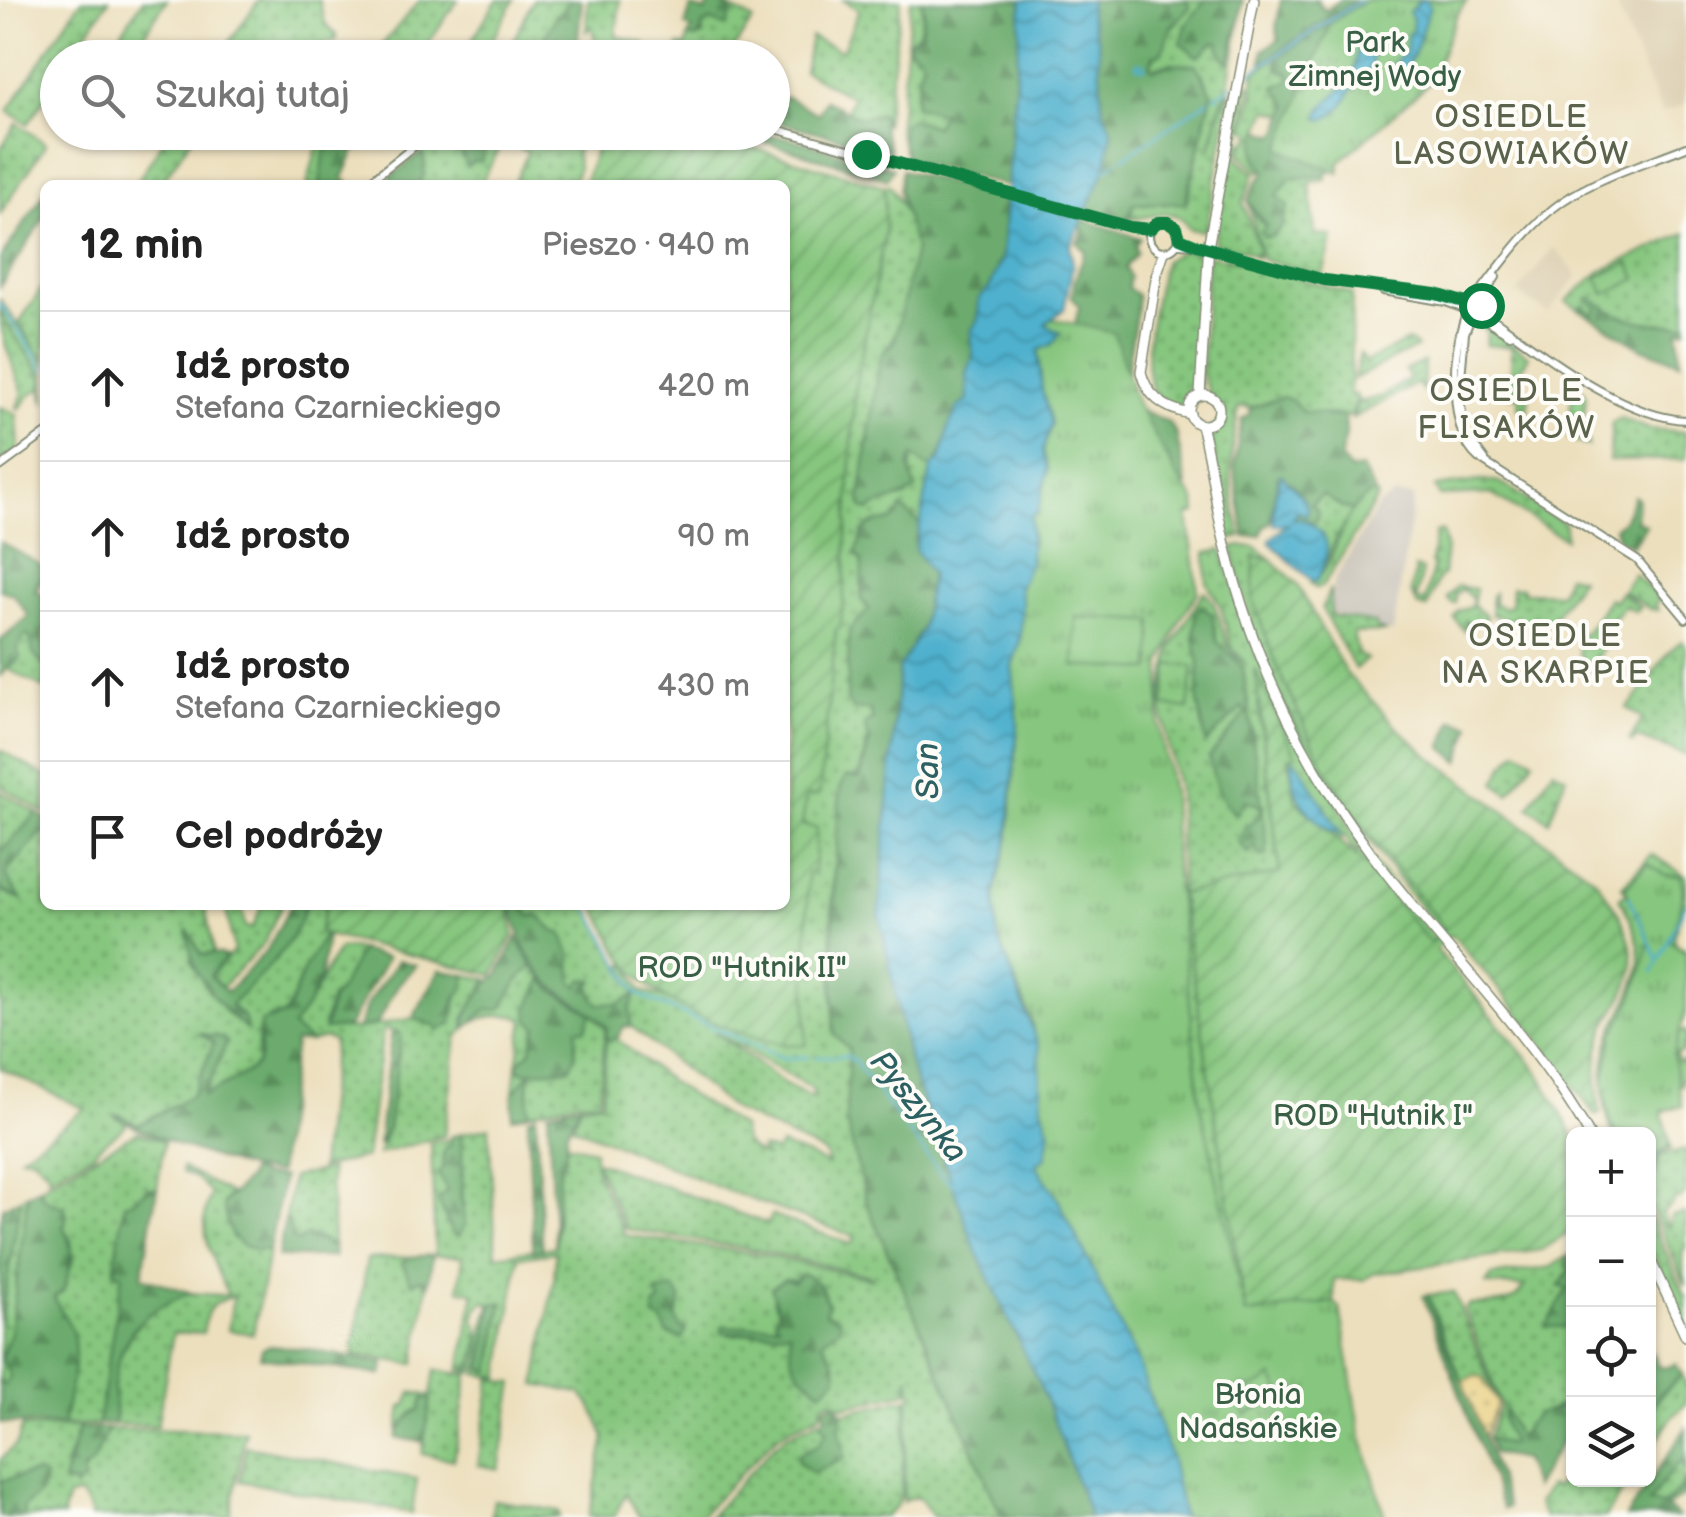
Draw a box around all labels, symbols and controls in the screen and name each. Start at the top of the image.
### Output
park label: Park Zimnej Wody [1288,25,1462,95]
search box [40,40,790,150]
icon: search [75,68,130,123]
text: Szukaj tutaj [155,73,350,118]
district label: OSIEDLE LASOWIAKÓW [1393,98,1631,174]
route end [844,132,890,178]
text: 12 min [80,220,204,271]
text: Pieszo · 940 m [542,226,750,265]
route start [1459,283,1505,329]
text: Idź prosto [175,344,350,389]
icon: ahead [80,359,135,414]
text: 420 m [658,367,750,406]
district label: OSIEDLE FLISAKÓW [1417,372,1597,448]
text: Stefana Czarnieckiego [175,389,502,428]
icon: ahead [80,509,135,564]
text: Idź prosto [175,514,350,559]
text: 90 m [678,517,750,556]
district label: OSIEDLE NA SKARPIE [1441,617,1651,693]
text: Idź prosto [175,644,350,689]
icon: ahead [80,659,135,714]
text: 430 m [657,667,750,706]
text: Stefana Czarnieckiego [175,689,502,728]
water label: San [909,742,948,800]
icon: arrive [80,809,135,864]
text: Cel podróży [175,814,383,859]
park label: ROD "Hutnik II" [637,950,847,986]
water label: Pyszynka [861,1043,975,1171]
park label: ROD "Hutnik I" [1273,1098,1473,1134]
map controls [1566,1127,1656,1487]
button: + [1566,1127,1656,1217]
button: − [1566,1217,1656,1307]
button: locate [1566,1307,1656,1397]
park label: Błonia Nadsańskie [1178,1377,1338,1447]
button: layers [1566,1397,1656,1487]

